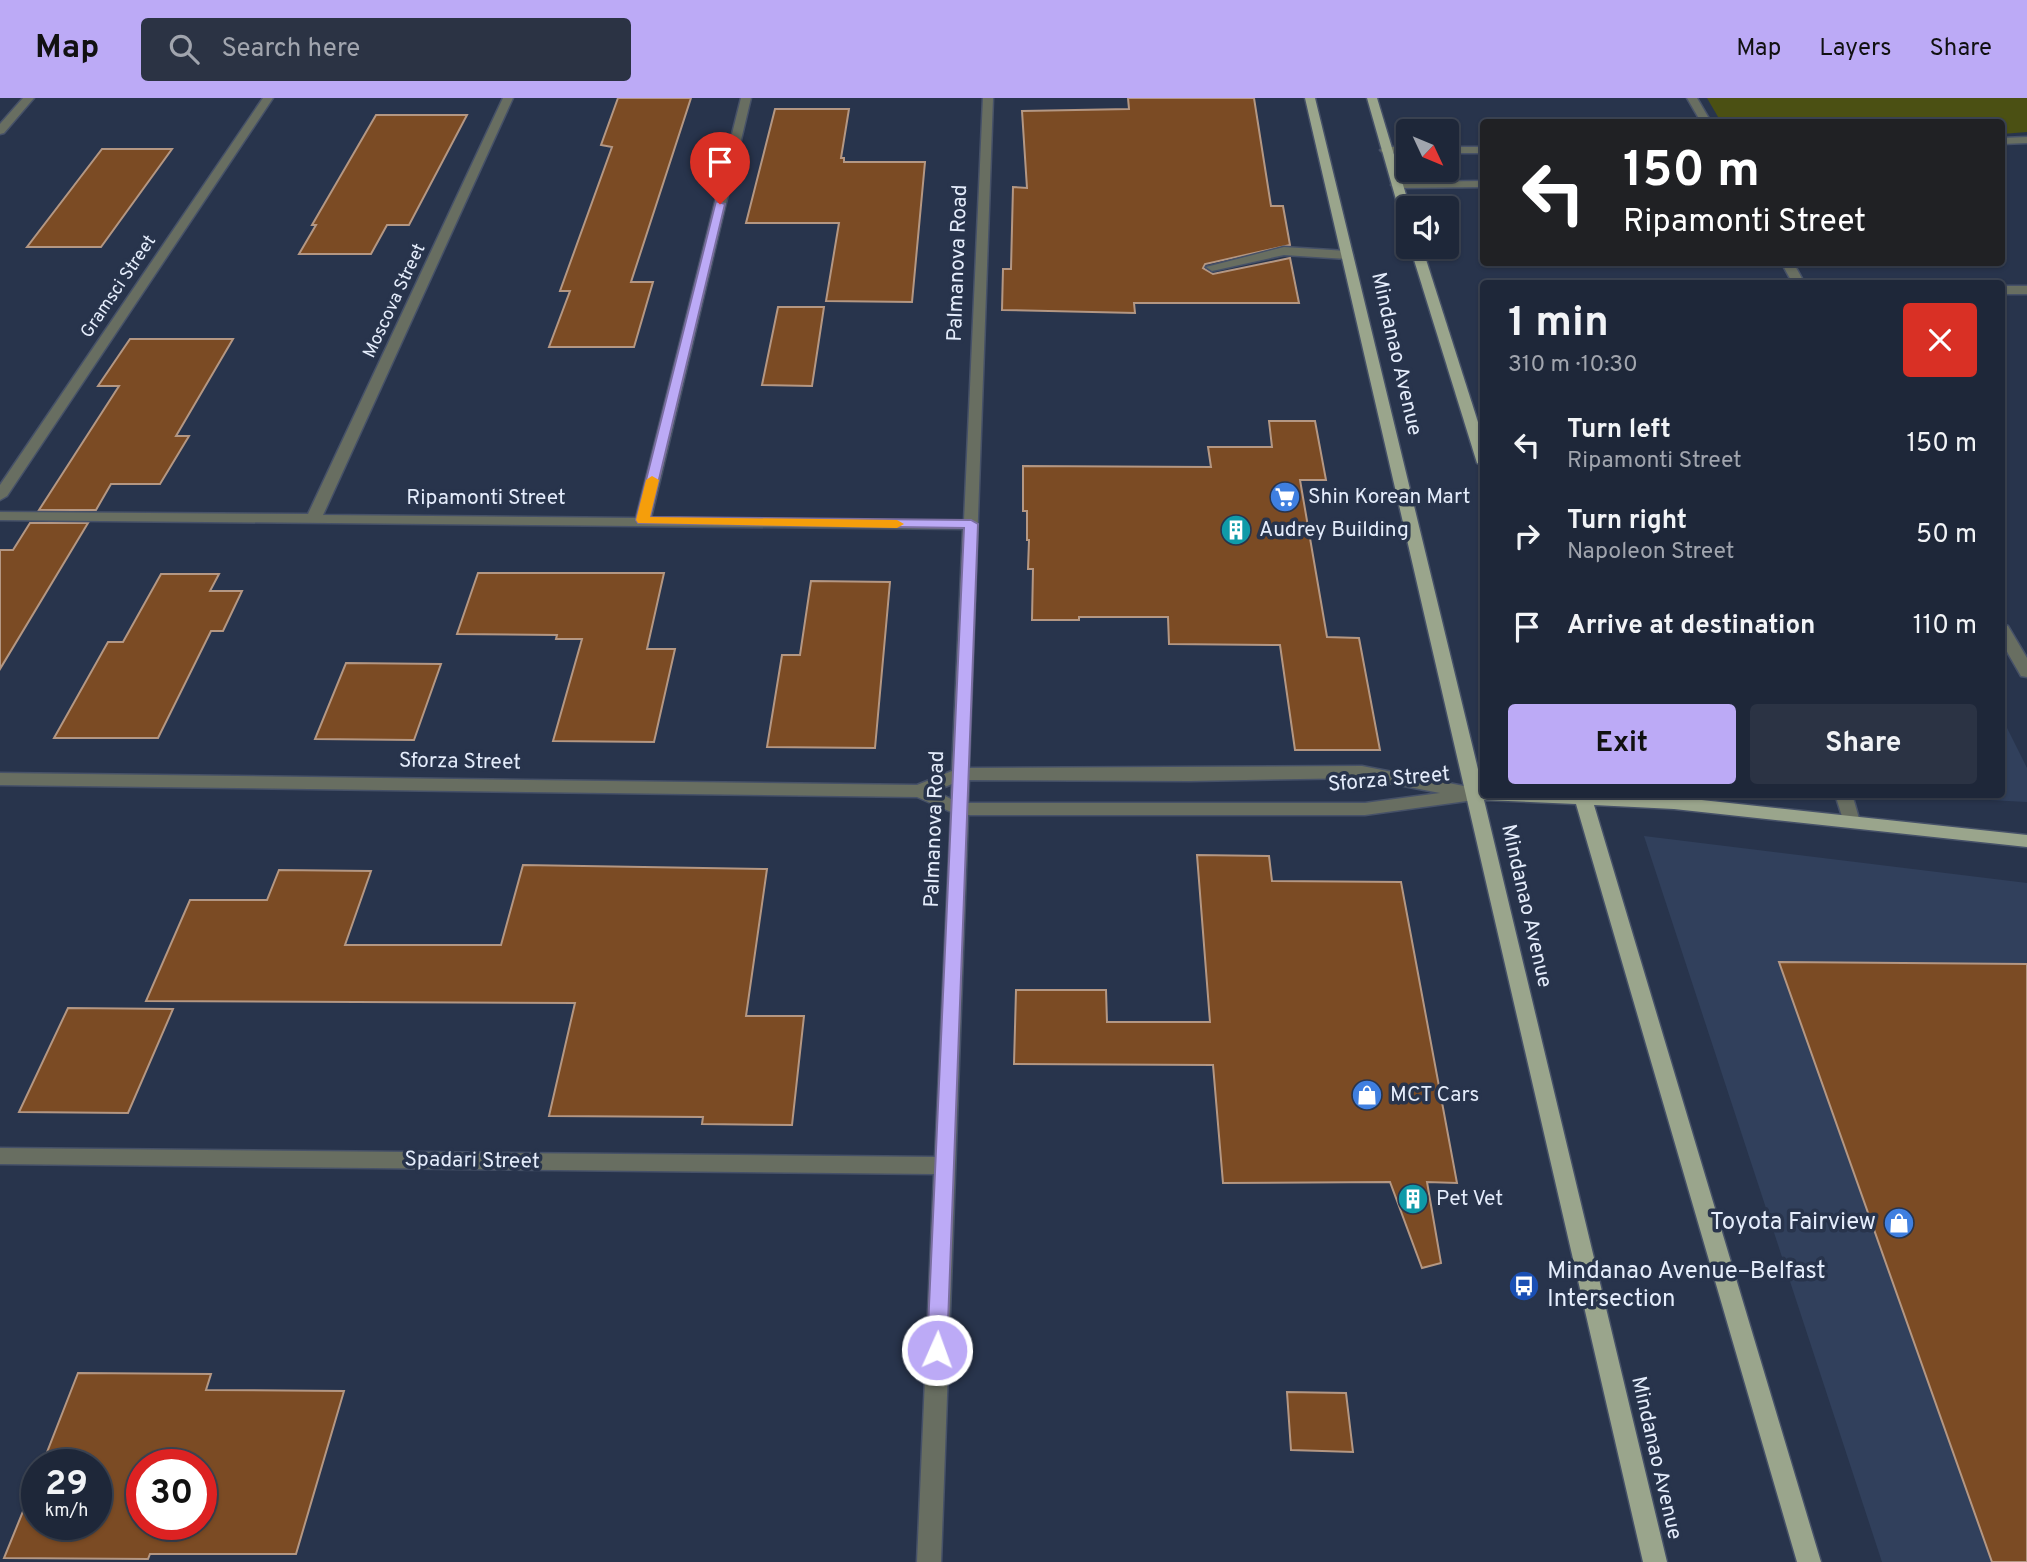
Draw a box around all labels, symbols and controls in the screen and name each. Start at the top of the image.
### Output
search box [141,18,631,81]
text: Map [35,28,99,70]
icon: search [165,30,203,68]
text: Search here [221,33,360,66]
text: Map [1736,34,1781,64]
text: Layers [1819,34,1891,64]
text: Share [1929,34,1992,64]
north arrow [1396,119,1460,182]
map controls [1396,119,1459,259]
pin [690,132,750,204]
text: 150 m [1623,142,1760,204]
icon: arrive [701,143,739,181]
icon: left [1508,147,1599,238]
street label: Palmanova Road [942,184,974,342]
button: sound [1396,196,1459,259]
text: Ripamonti Street [1623,203,1866,243]
street label: Gramsci Street [76,231,162,343]
street label: Moscova Street [358,240,432,362]
street label: Mindanao Avenue [1364,270,1428,438]
text: 1 min [1508,298,1609,351]
button: close [1903,303,1977,377]
text: 310 m · 10:30 [1508,351,1638,380]
text: Turn left [1567,414,1671,447]
icon: left [1508,426,1546,464]
text: 150 m [1906,428,1977,461]
text: Ripamonti Street [1567,447,1742,476]
supermarket icon: Shin Korean Mart [1268,480,1302,514]
place label: Shin Korean Mart [1308,484,1470,511]
street label: Ripamonti Street [406,485,566,512]
text: Turn right [1567,505,1687,538]
building icon: Audrey Building [1219,513,1253,547]
place label: Audrey Building [1259,517,1409,544]
icon: right [1508,517,1546,555]
text: 50 m [1916,519,1977,552]
text: Napoleon Street [1567,538,1734,567]
icon: arrive [1508,608,1546,646]
text: Arrive at destination [1567,610,1815,643]
text: 110 m [1913,610,1977,643]
button: Exit [1508,704,1736,784]
button: Share [1750,704,1977,784]
street label: Sforza Street [399,747,521,777]
street label: Palmanova Road [919,750,951,908]
street label: Sforza Street [1327,761,1451,799]
street label: Mindanao Avenue [1494,822,1558,990]
shop icon: MCT Cars [1350,1078,1384,1112]
place label: MCT Cars [1390,1082,1479,1109]
street label: Spadari Street [404,1146,540,1176]
building icon: Pet Vet [1396,1182,1430,1216]
place label: Pet Vet [1436,1186,1503,1213]
shop icon: Toyota Fairview [1882,1206,1916,1240]
place label: Toyota Fairview [1710,1208,1876,1238]
place label: Mindanao Avenue–Belfast Intersection [1547,1257,1826,1315]
bus stop icon: Mindanao Avenue–Belfast Intersection [1507,1269,1541,1303]
position arrow [900,1313,974,1387]
street label: Mindanao Avenue [1624,1374,1688,1542]
speed limit sign: 30 [126,1449,217,1540]
text: 29 [45,1463,88,1507]
text: km/h [45,1500,88,1523]

